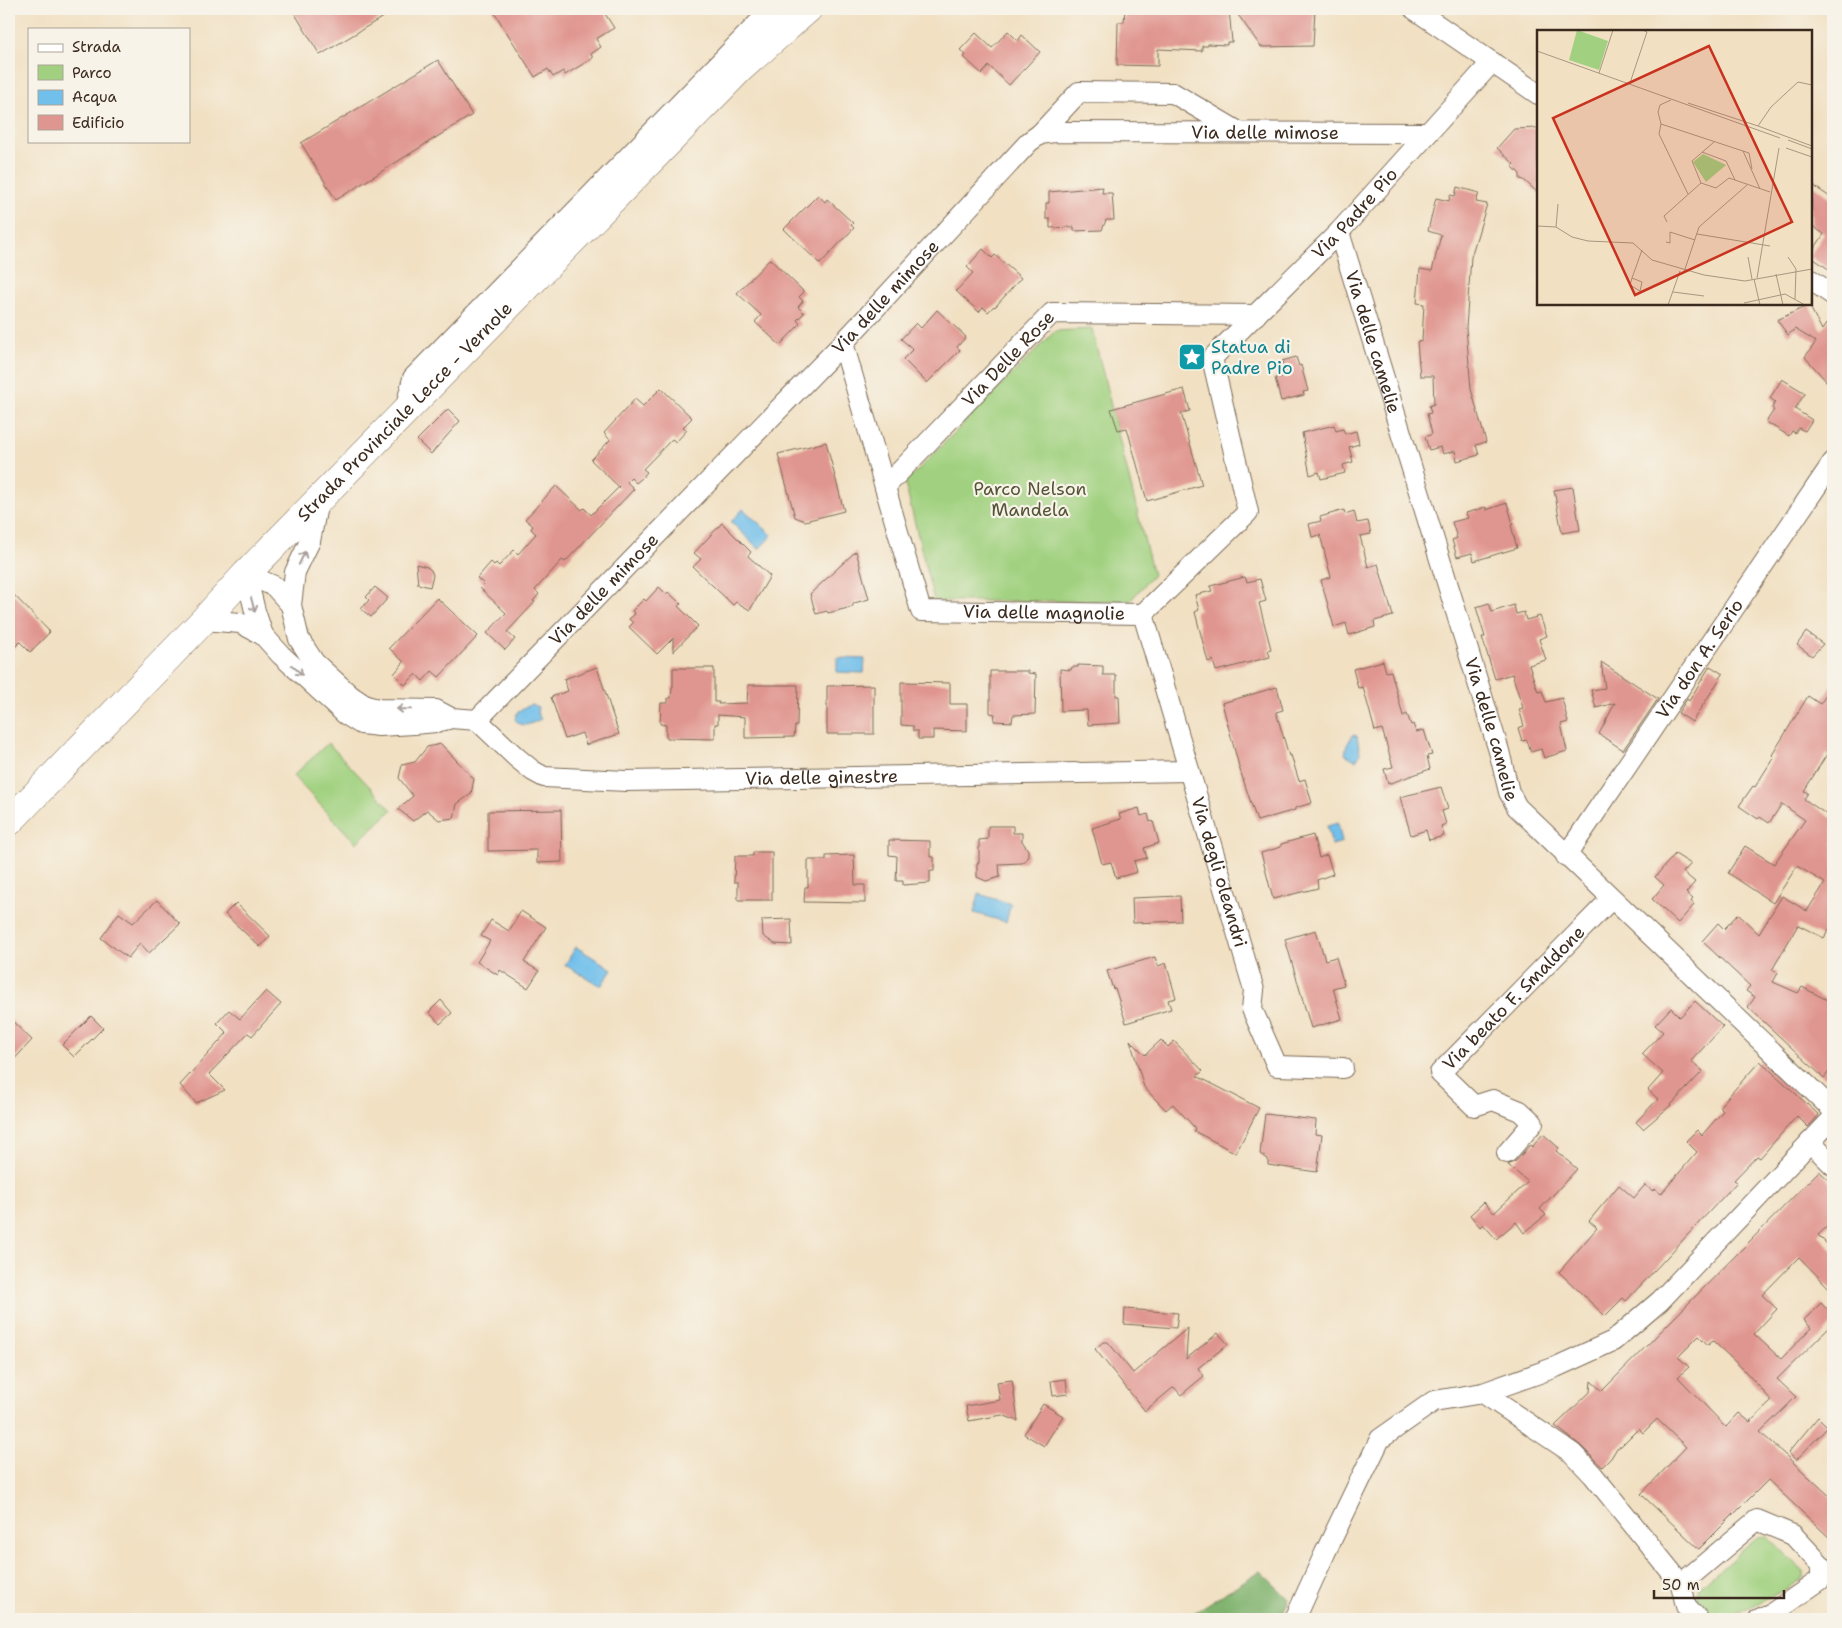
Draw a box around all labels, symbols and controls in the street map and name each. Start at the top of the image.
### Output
legend [28,28,190,142]
inset map [1537,30,1812,305]
text: Strada [72,37,121,57]
text: Parco [72,63,112,83]
text: Acqua [72,87,118,107]
text: Edificio [72,113,124,133]
street label: Via delle mimose [1191,120,1339,145]
street label: Via Padre Pio [1307,163,1403,264]
street label: Via delle mimose [826,235,945,360]
street label: Via delle camelie [1340,267,1406,416]
street label: Strada Provinciale Lecce - Vernole [292,297,518,527]
street label: Via Delle Rose [956,305,1060,412]
place label: Statua di Padre Pio [1211,335,1293,380]
place icon: Statua di Padre Pio [1177,342,1207,372]
park label: Parco Nelson Mandela [973,477,1087,522]
street label: Via delle mimose [544,528,664,651]
one-way arrow [298,551,307,566]
street label: Via don A. Serio [1650,594,1749,724]
one-way arrow [249,596,259,612]
street label: Via delle magnolie [963,600,1125,626]
street label: Via delle camelie [1459,654,1524,805]
one-way arrow [291,664,304,676]
one-way arrow [396,705,412,714]
street label: Via delle ginestre [745,764,898,791]
street label: Via degli oleandri [1186,794,1253,950]
street label: Via beato F. Smaldone [1437,920,1590,1076]
scale bar [1654,1568,1784,1600]
text: 50 m [1662,1575,1700,1595]

